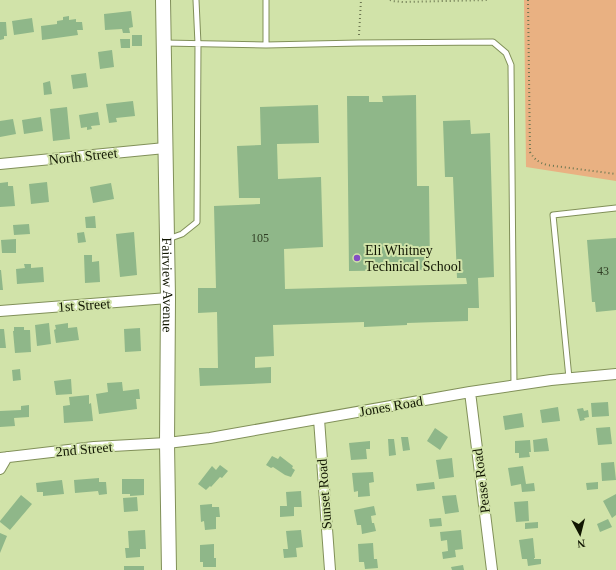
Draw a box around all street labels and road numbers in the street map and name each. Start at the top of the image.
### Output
street label: North Street [48,145,118,168]
street label: Fairview Avenue [159,237,175,333]
street label: 1st Street [57,296,111,315]
street label: Jones Road [358,394,424,419]
street label: 2nd Street [55,440,113,459]
street label: Pease Road [470,448,493,514]
street label: Sunset Road [315,458,334,530]

